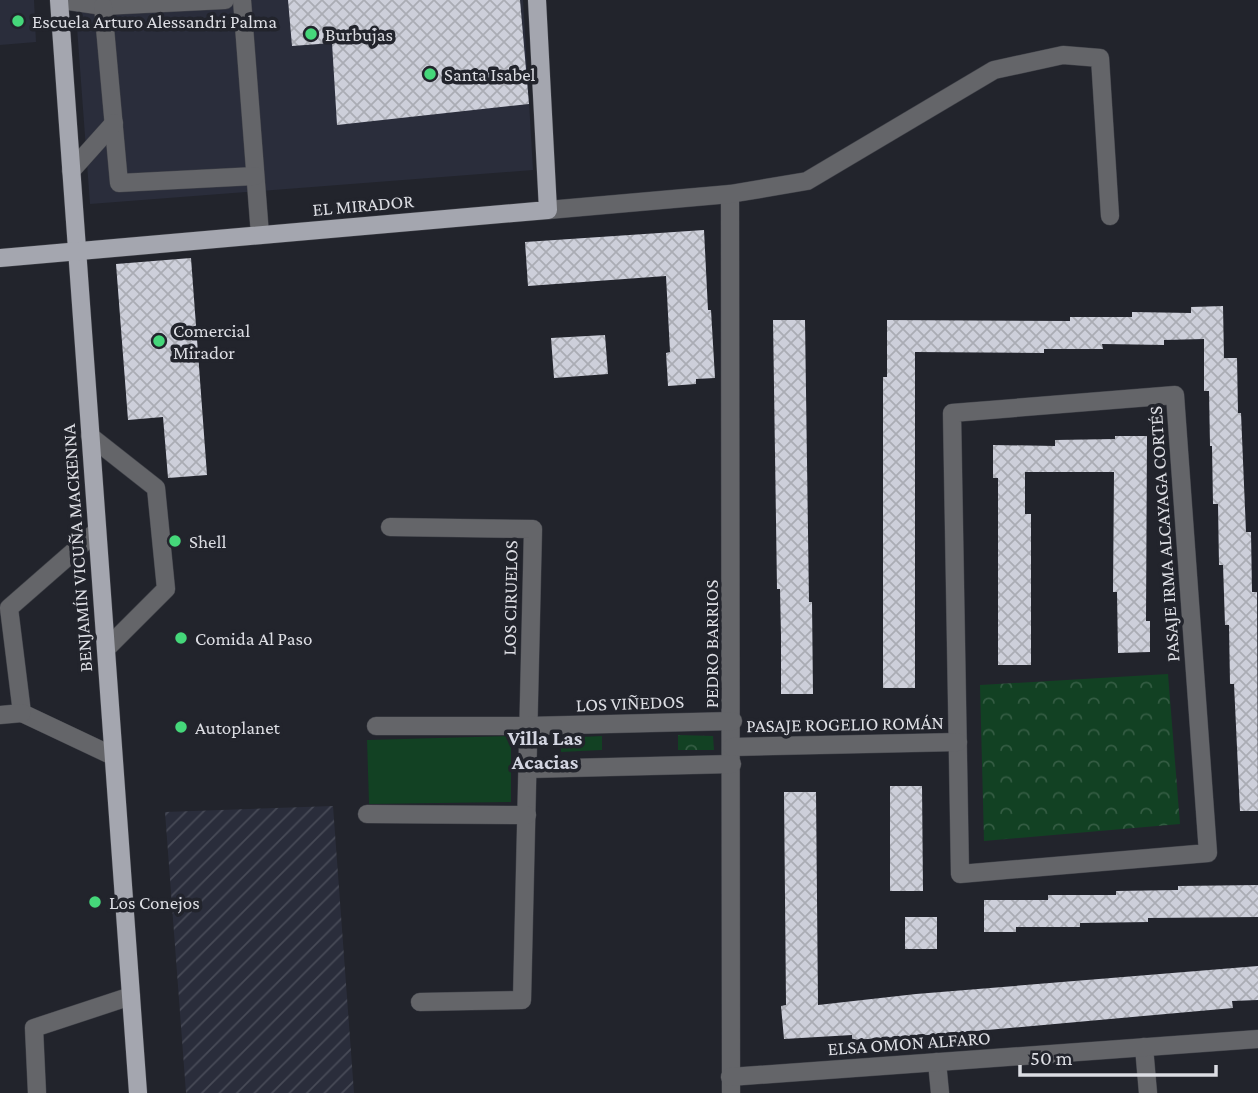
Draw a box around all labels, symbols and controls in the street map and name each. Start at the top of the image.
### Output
place label: Escuela Arturo Alessandri Palma [32,11,277,32]
marker: Escuela Arturo Alessandri Palma [10,13,26,29]
place label: Burbujas [325,24,393,46]
marker: Burbujas [303,26,319,42]
place label: Santa Isabel [444,64,536,85]
marker: Santa Isabel [422,66,438,82]
street label: EL MIRADOR [311,190,415,220]
place label: Comercial Mirador [173,320,250,363]
marker: Comercial Mirador [151,333,167,349]
street label: PASAJE IRMA ALCAYAGA CORTÉS [1145,405,1183,663]
street label: BENJAMÍN VICUÑA MACKENNA [58,423,96,673]
place label: Shell [189,531,226,552]
marker: Shell [167,533,183,549]
street label: LOS CIRUELOS [498,540,522,656]
street label: PEDRO BARRIOS [701,580,722,708]
place label: Comida Al Paso [195,628,312,649]
marker: Comida Al Paso [173,630,189,646]
street label: LOS VIÑEDOS [576,691,685,715]
street label: PASAJE ROGELIO ROMÁN [746,712,944,736]
place label: Autoplanet [195,717,281,738]
marker: Autoplanet [173,719,189,735]
district label: Villa Las Acacias [507,726,583,774]
place label: Los Conejos [109,892,200,914]
marker: Los Conejos [87,894,103,910]
street label: ELSA OMON ALFARO [827,1027,991,1059]
scale bar [1020,1034,1216,1078]
text: 50 m [1030,1046,1073,1070]

